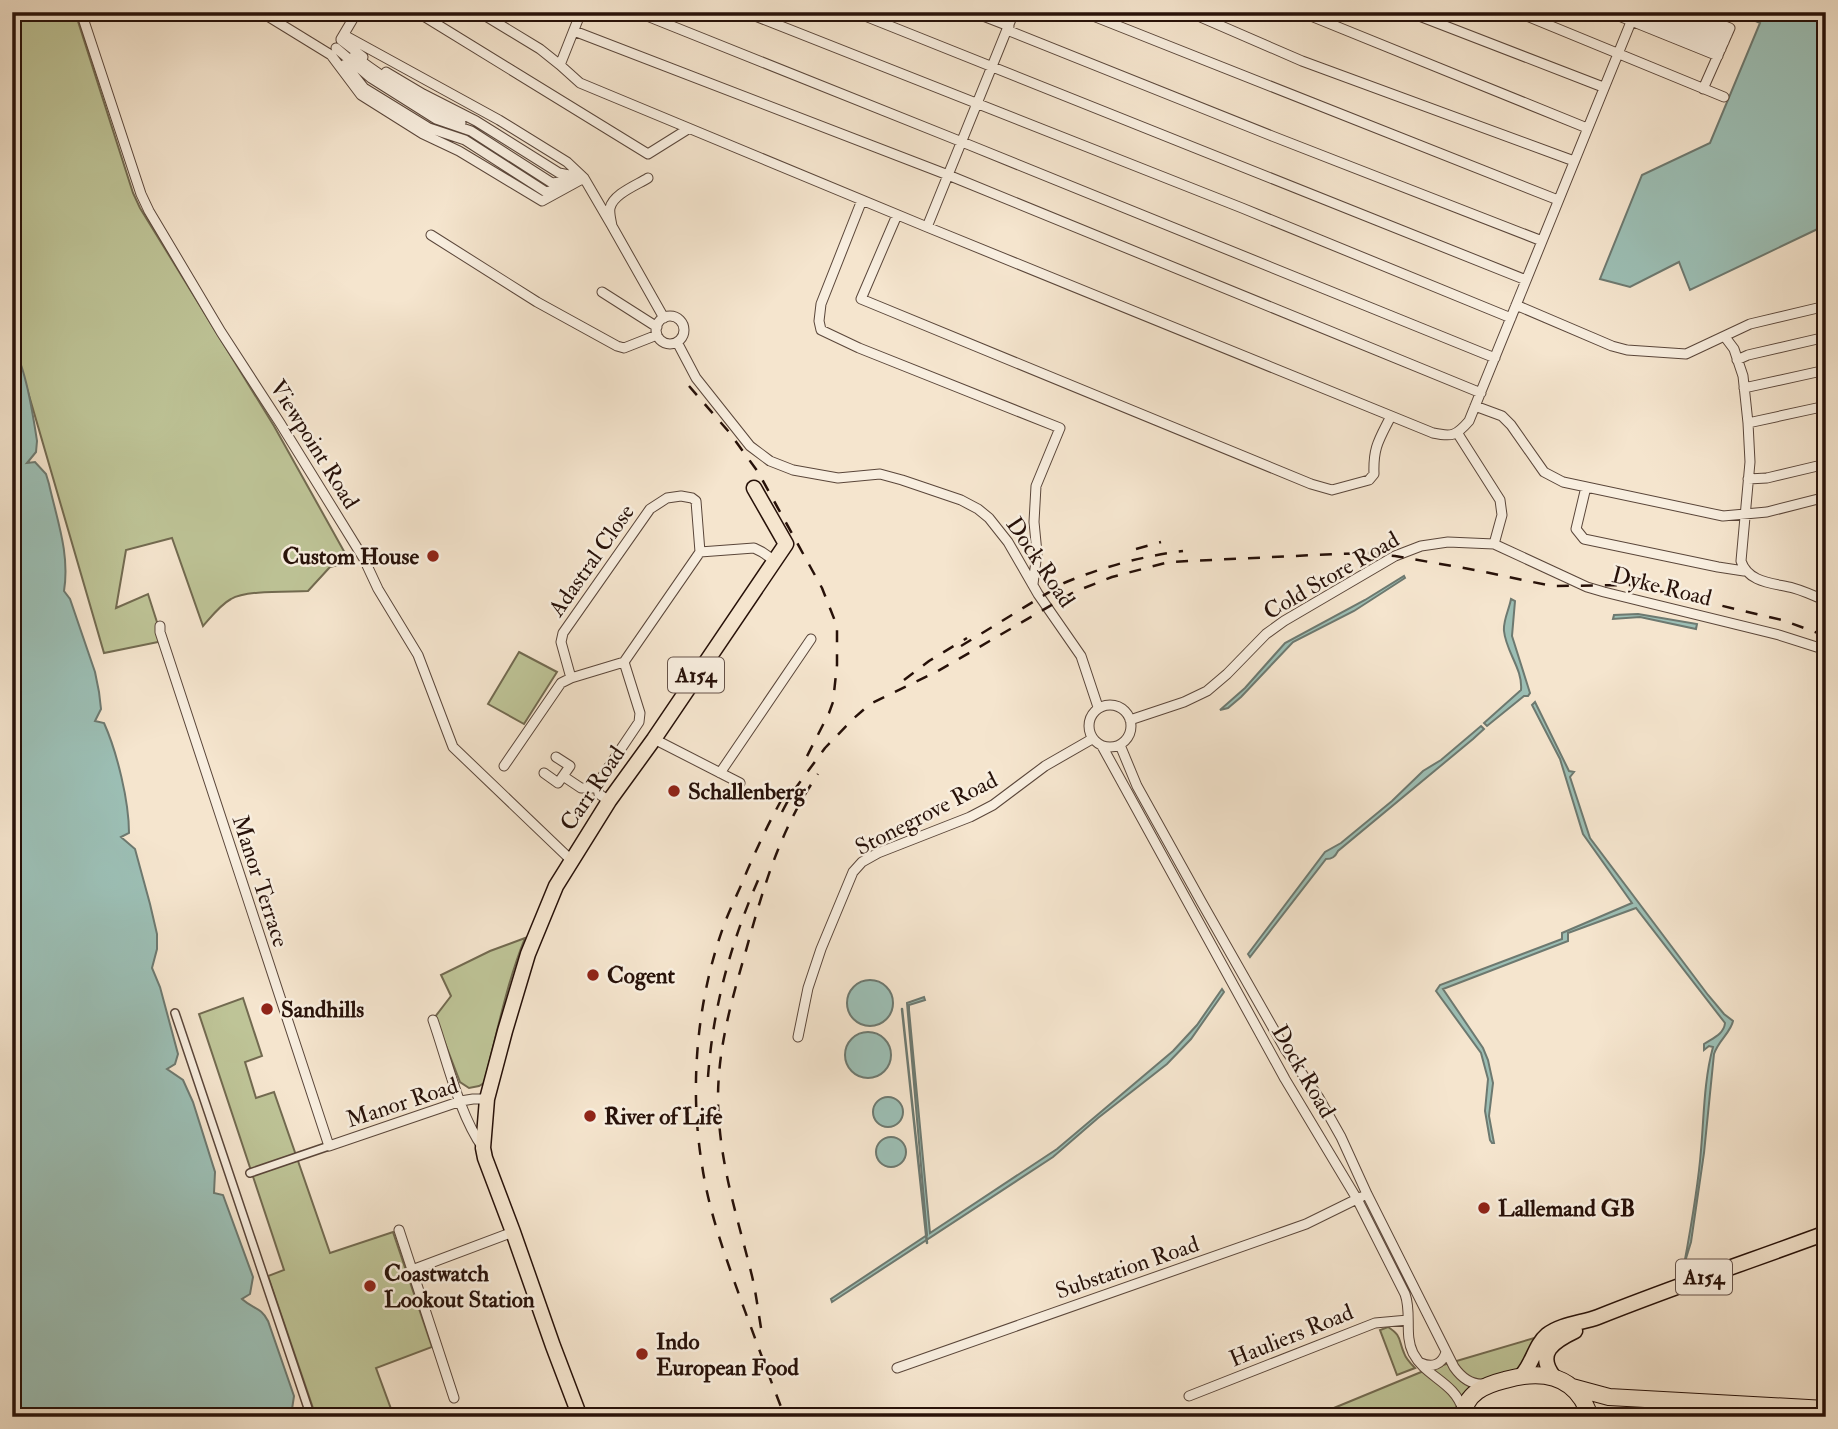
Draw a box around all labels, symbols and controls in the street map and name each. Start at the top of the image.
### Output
street label: Viewpoint Road [263,374,366,515]
street label: Adastral Close [541,498,641,623]
street label: Dock Road [1000,511,1081,613]
street label: Cold Store Road [1258,525,1404,626]
place label: Custom House [282,542,419,571]
marker: Custom House [425,548,441,564]
street label: Dyke Road [1609,560,1715,613]
road number: A154 [668,658,724,692]
street label: Carr Road [553,740,631,836]
street label: Stonegrove Road [850,765,1002,862]
place label: Schallenberg [688,777,807,807]
marker: Schallenberg [666,783,682,799]
street label: Manor Terrace [226,811,296,951]
place label: Cogent [607,961,676,991]
marker: Cogent [585,967,601,983]
place label: Sandhills [281,995,364,1024]
marker: Sandhills [259,1001,275,1017]
street label: Dock Road [1265,1019,1342,1123]
street label: Manor Road [343,1071,462,1134]
place label: River of Life [604,1102,723,1131]
marker: River of Life [582,1108,598,1124]
place label: Lallemand GB [1498,1194,1635,1223]
marker: Lallemand GB [1476,1200,1492,1216]
street label: Substation Road [1052,1229,1203,1306]
place label: Coastwatch Lookout Station [384,1259,535,1314]
road number: A154 [1676,1260,1732,1294]
marker: Coastwatch Lookout Station [362,1278,378,1294]
street label: Hauliers Road [1225,1297,1357,1373]
place label: Indo European Food [656,1327,799,1383]
marker: Indo European Food [634,1346,650,1362]

